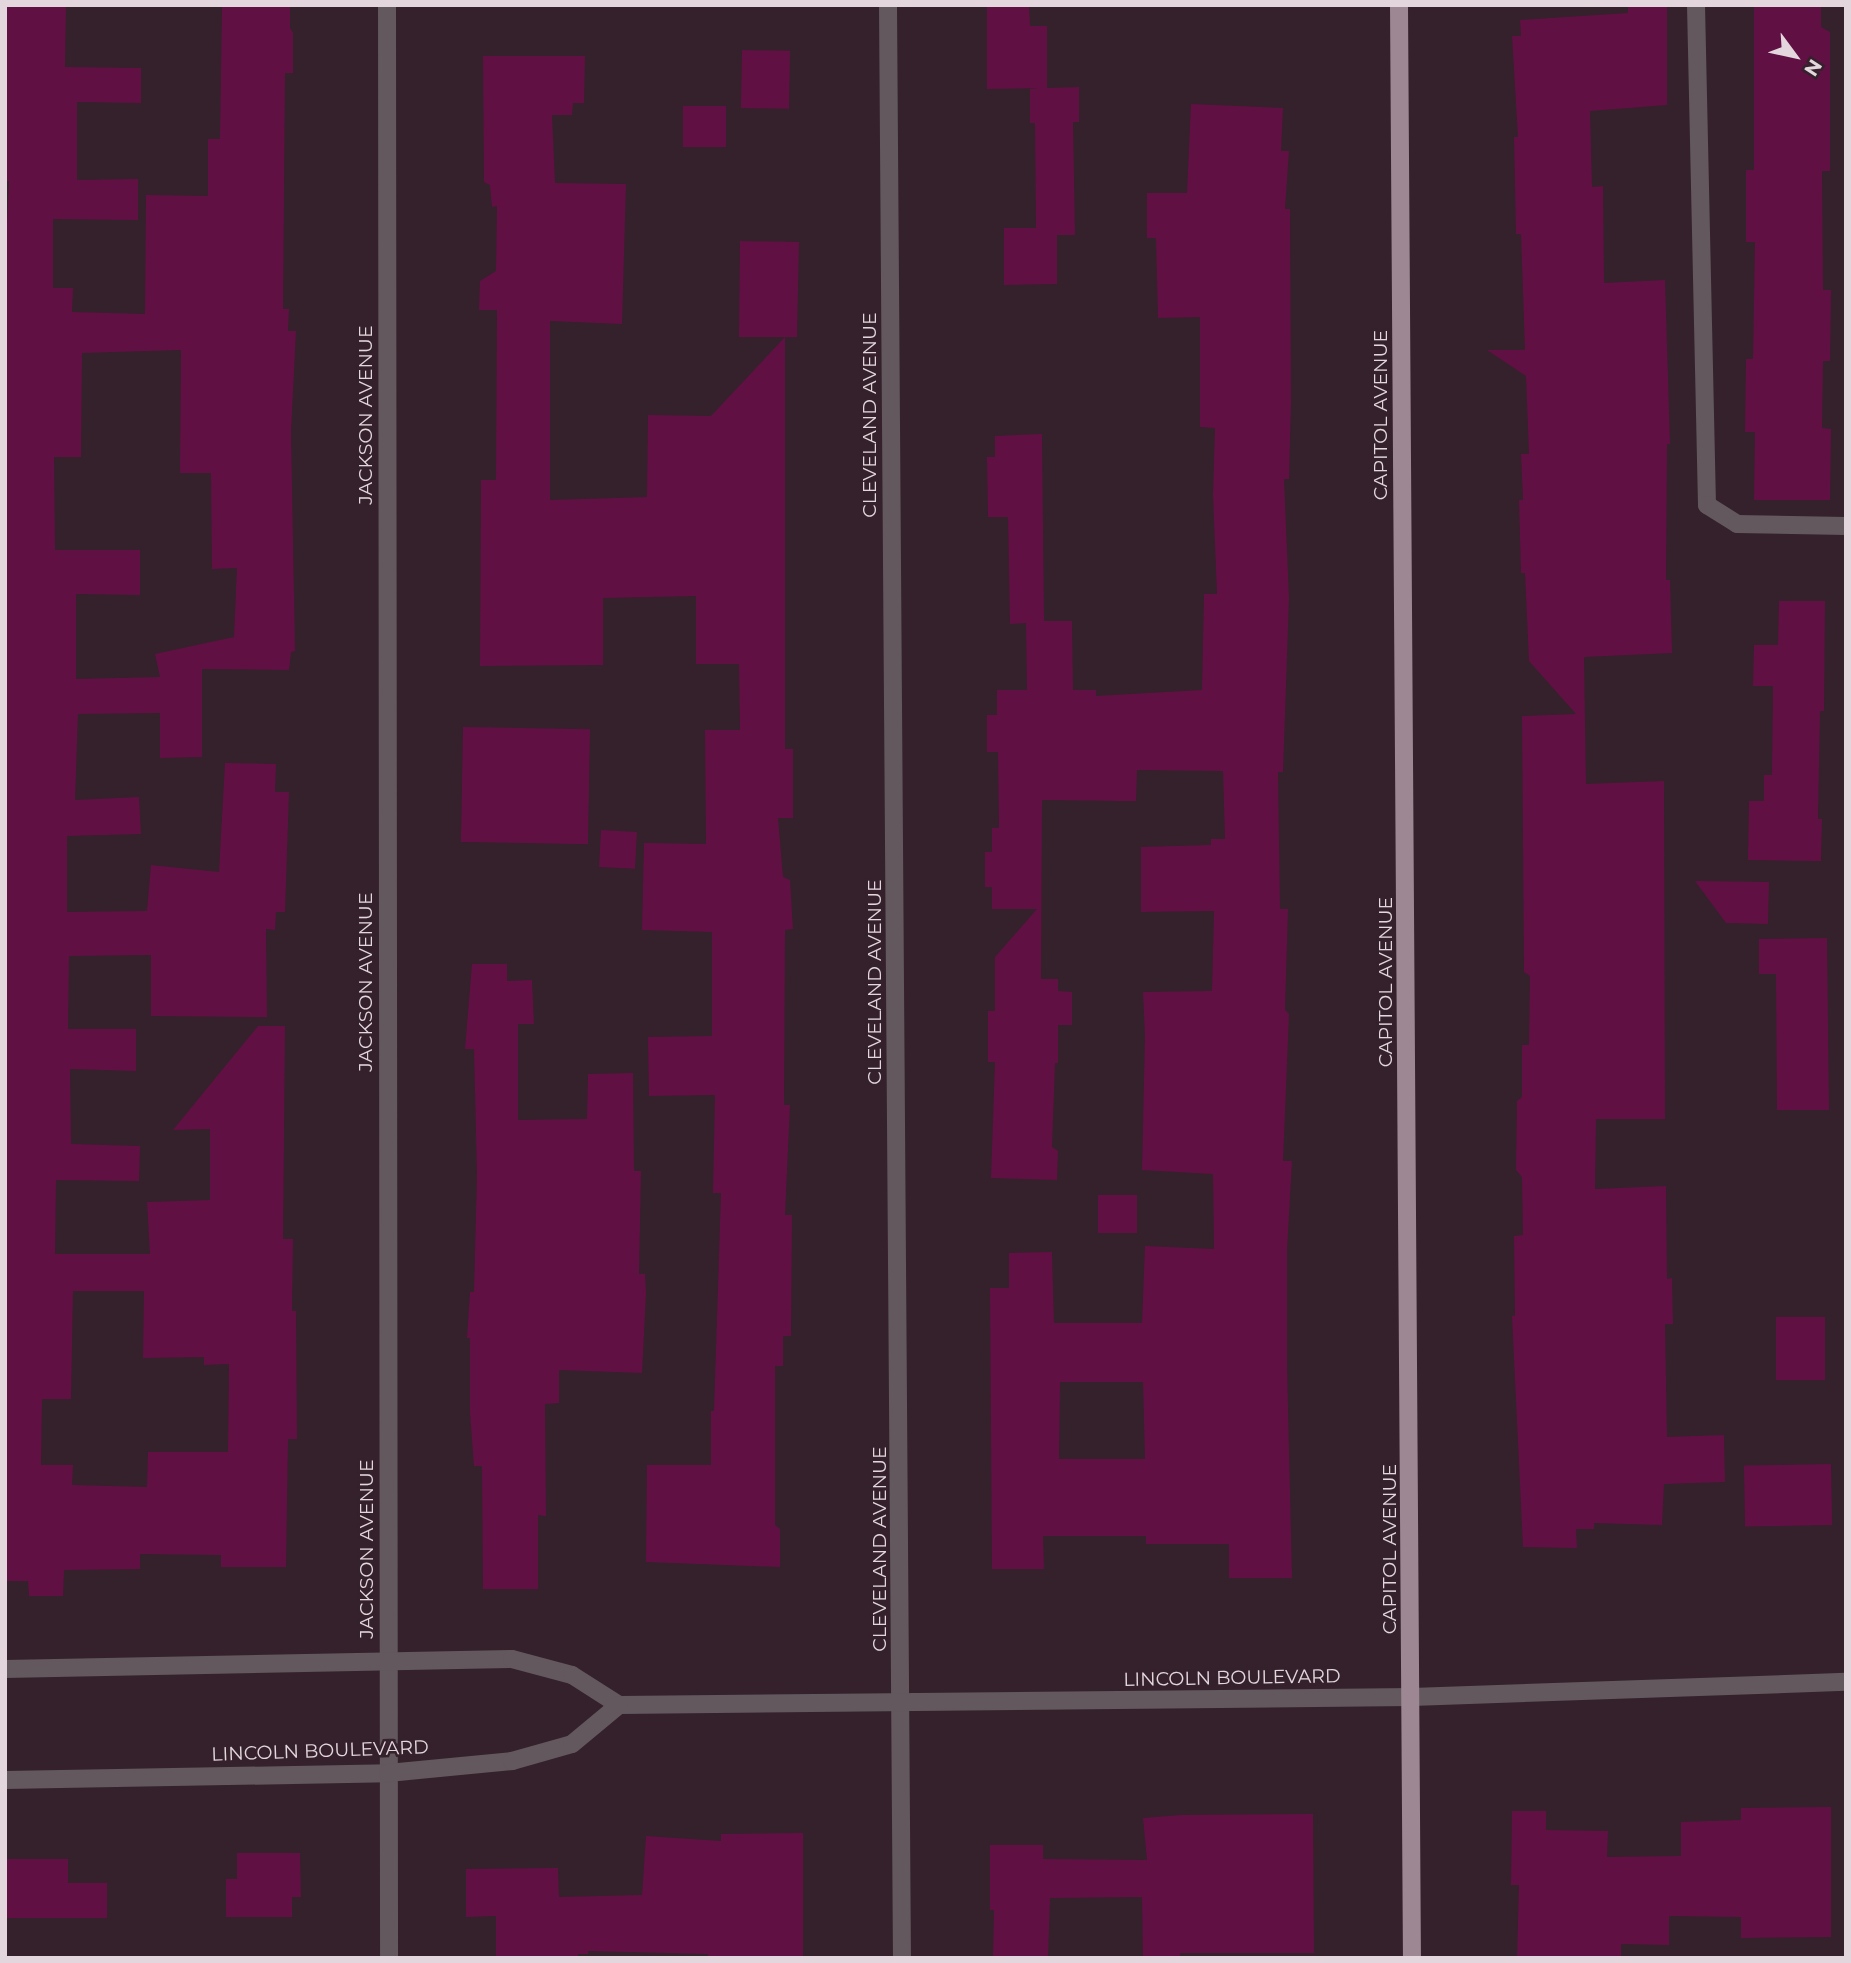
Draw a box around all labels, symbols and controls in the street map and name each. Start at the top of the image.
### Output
north arrow [1760,21,1830,91]
text: N [1799,55,1827,80]
street label: CLEVELAND AVENUE [859,312,881,518]
street label: JACKSON AVENUE [355,325,377,505]
street label: CAPITOL AVENUE [1370,330,1392,500]
street label: CLEVELAND AVENUE [864,879,886,1085]
street label: JACKSON AVENUE [355,892,377,1072]
street label: CAPITOL AVENUE [1375,897,1397,1067]
street label: CLEVELAND AVENUE [869,1446,891,1652]
street label: JACKSON AVENUE [356,1459,378,1639]
street label: CAPITOL AVENUE [1379,1464,1401,1634]
street label: LINCOLN BOULEVARD [1123,1665,1341,1691]
street label: LINCOLN BOULEVARD [211,1736,429,1766]

